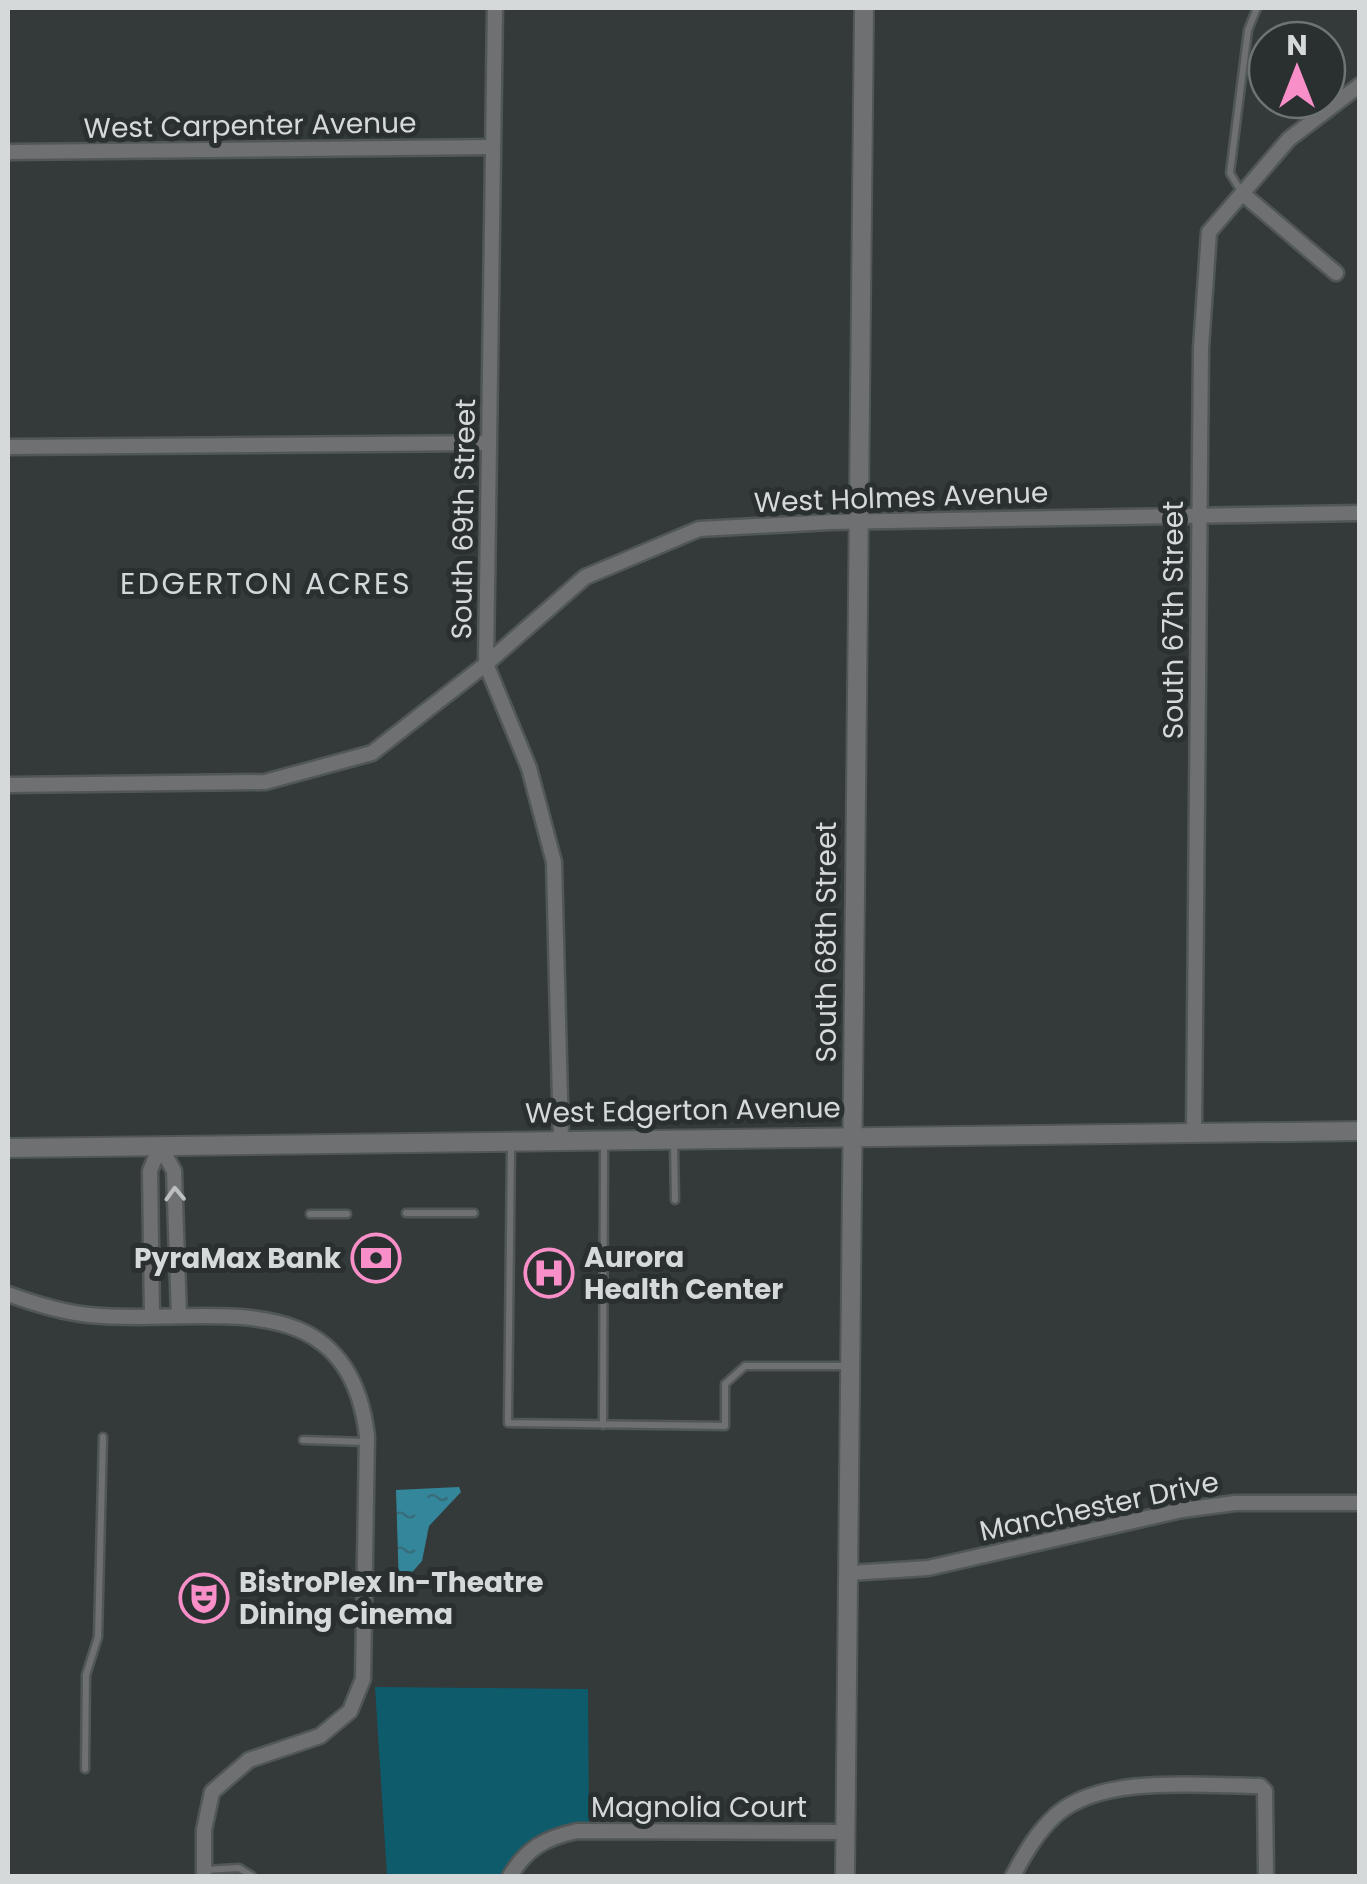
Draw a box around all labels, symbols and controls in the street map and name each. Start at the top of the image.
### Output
north arrow [1247,20,1347,120]
text: N [1286,26,1308,65]
street label: West Carpenter Avenue [83,103,417,148]
street label: South 69th Street [442,398,485,640]
street label: West Holmes Avenue [753,473,1049,522]
street label: South 67th Street [1154,501,1193,739]
district label: EDGERTON ACRES [120,562,412,605]
street label: South 68th Street [807,822,846,1062]
street label: West Edgerton Avenue [525,1088,841,1133]
one-way arrow [165,1186,186,1202]
bank icon: PyraMax Bank [350,1232,402,1284]
place label: Aurora Health Center [584,1238,783,1309]
place label: PyraMax Bank [134,1239,342,1278]
hospital icon: Aurora Health Center [523,1247,575,1299]
street label: Manchester Drive [976,1462,1222,1551]
place label: BistroPlex In-Theatre Dining Cinema [239,1563,544,1634]
theatre icon: BistroPlex In-Theatre Dining Cinema [178,1572,230,1624]
street label: Magnolia Court [591,1788,807,1827]

